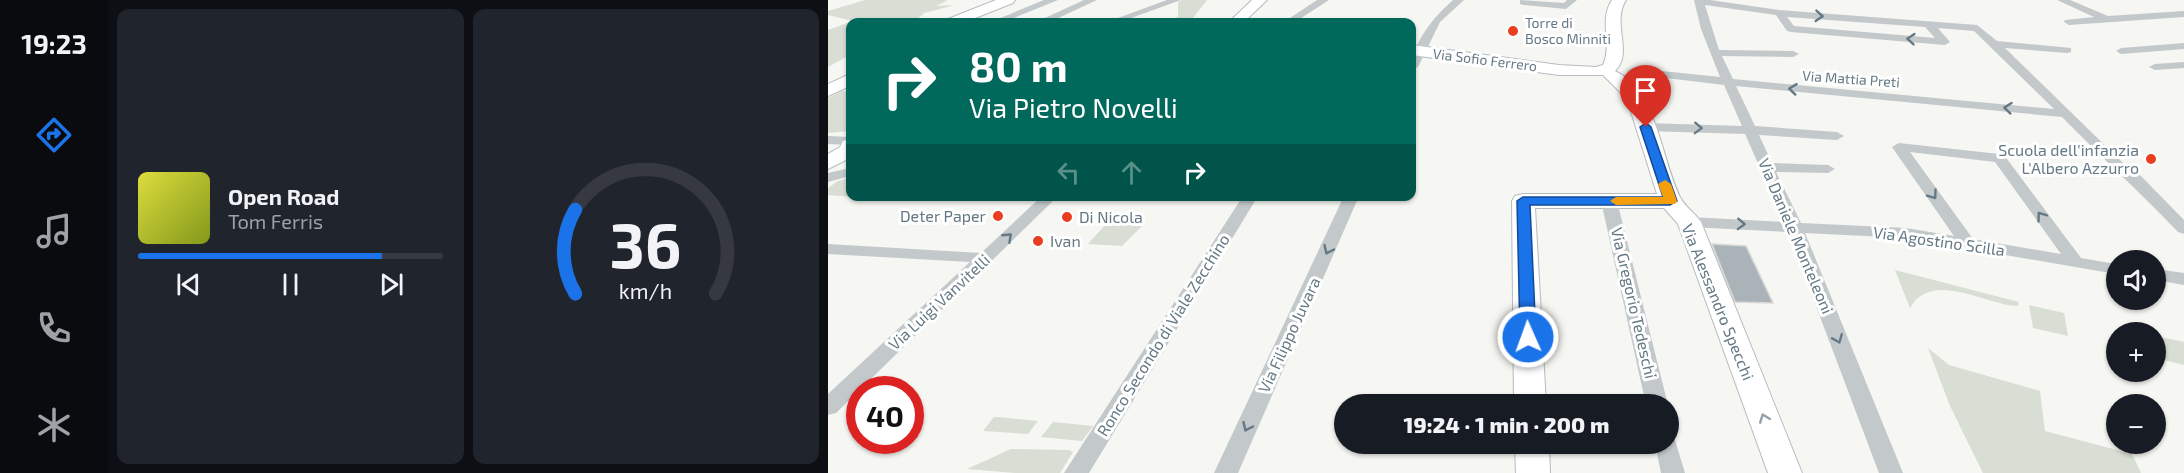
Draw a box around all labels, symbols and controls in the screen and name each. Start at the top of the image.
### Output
one-way arrow [1814,9,1823,22]
place label: Torre di Bosco Minniti [1525,14,1611,47]
marker: Torre di Bosco Minniti [1506,24,1520,38]
text: 19:23 [21,27,87,59]
one-way arrow [1906,33,1915,46]
text: 80 m [969,40,1068,90]
icon: right [870,42,948,120]
street label: Via Sofio Ferrero [1432,45,1538,74]
pin [1620,65,1671,127]
street label: Via Mattia Preti [1802,67,1900,90]
icon: arrive [1629,74,1662,107]
one-way arrow [1789,83,1798,96]
text: Via Pietro Novelli [969,91,1178,123]
one-way arrow [2004,102,2013,115]
icon: directions [33,114,75,156]
one-way arrow [1694,122,1703,135]
place label: Scuola dell'infanzia L'Albero Azzurro [1998,140,2139,177]
marker: Scuola dell'infanzia L'Albero Azzurro [2144,152,2158,166]
street label: Via Daniele Monteleoni [1755,155,1838,316]
icon: left [1052,156,1085,189]
icon: ahead [1115,156,1148,189]
icon: right [1178,156,1211,189]
text: Open Road [228,183,340,209]
one-way arrow [1926,188,1937,199]
text: 36 [610,206,682,281]
place label: Deter Paper [900,206,987,225]
place label: Di Nicola [1079,207,1143,226]
text: Tom Ferris [228,209,323,233]
marker: Deter Paper [991,209,1005,223]
icon: music [33,210,75,252]
marker: Di Nicola [1060,210,1074,224]
one-way arrow [2038,211,2049,222]
one-way arrow [1737,218,1746,230]
street label: Via Alessandro Specchi [1678,221,1759,383]
street label: Via Agostino Scilla [1872,222,2006,259]
street label: Via Gregorio Tedeschi [1608,225,1661,380]
street label: Ronco Secondo di Viale Zecchino [1092,230,1233,439]
place label: Ivan [1050,231,1081,250]
one-way arrow [1001,233,1011,244]
marker: Ivan [1031,234,1045,248]
one-way arrow [1323,243,1335,254]
street label: Via Luigi Vanvitelli [884,250,993,353]
map controls [2106,250,2166,454]
button: sound [2106,250,2166,310]
icon: previous [172,268,205,301]
icon: pause [274,268,307,301]
icon: next [375,268,408,301]
street label: Via Filippo Juvara [1253,274,1324,396]
text: km/h [619,278,672,303]
position arrow [1496,305,1560,369]
icon: phone [33,307,75,349]
button: + [2106,322,2166,382]
one-way arrow [1831,332,1843,343]
speed limit sign: 40 [846,376,924,454]
button: − [2106,394,2166,454]
icon: climate [33,404,75,446]
text: 19:24 · 1 min · 200 m [1404,411,1609,437]
one-way arrow [1759,414,1771,425]
one-way arrow [1242,421,1254,432]

